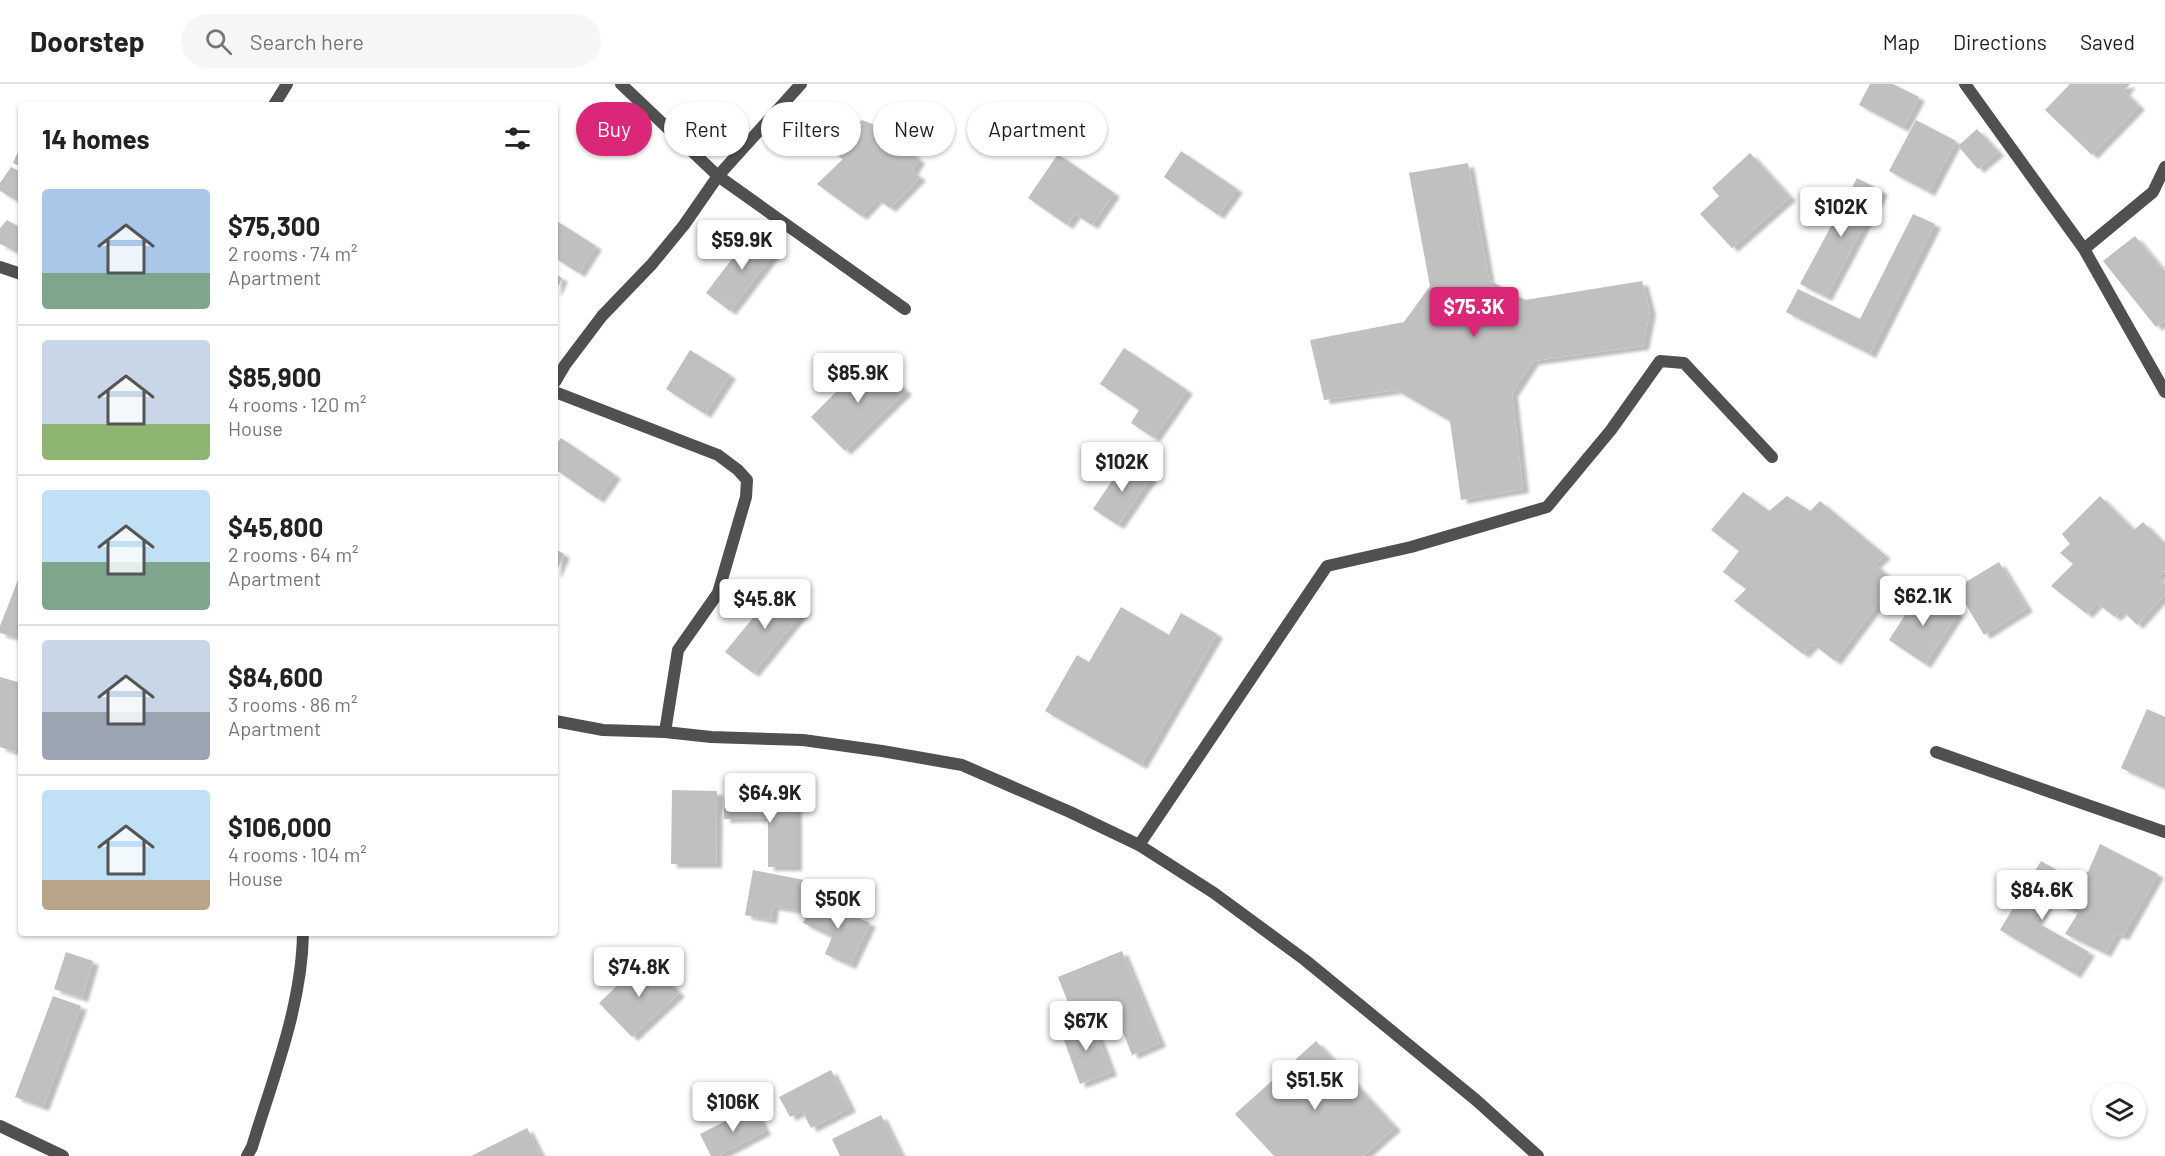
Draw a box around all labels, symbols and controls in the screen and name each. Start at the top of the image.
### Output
search box [181,14,601,68]
text: Doorstep [30,24,145,58]
icon: search [202,25,235,58]
text: Search here [250,28,364,54]
text: Map [1883,29,1920,54]
text: Directions [1953,29,2047,54]
text: Saved [2080,29,2135,54]
chip: Buy [576,102,652,156]
chip: Rent [664,102,749,156]
chip: Filters [761,102,861,156]
chip: New [873,102,955,156]
chip: Apartment [967,102,1107,156]
icon: filters [501,122,534,155]
text: 14 homes [42,123,149,154]
pin: $102K [1799,187,1883,238]
text: $102K [1814,194,1868,218]
text: $75,300 [228,210,320,241]
icon: home [90,213,162,285]
pin: $59.9K [693,220,791,271]
text: $59.9K [711,227,773,251]
text: 2 rooms · 74 m² [228,241,358,265]
text: Apartment [228,265,321,289]
pin: $75.3K [1425,287,1523,338]
text: $75.3K [1444,294,1504,318]
pin: $85.9K [809,353,907,404]
text: $85.9K [827,360,889,384]
text: $85,900 [228,361,321,392]
icon: home [90,364,162,436]
text: 4 rooms · 120 m² [228,392,366,416]
text: House [228,416,283,440]
pin: $102K [1080,442,1164,493]
text: $102K [1095,449,1149,473]
text: $45,800 [228,511,323,542]
icon: home [90,514,162,586]
text: 2 rooms · 64 m² [228,542,358,566]
text: Apartment [228,566,321,590]
pin: $62.1K [1874,576,1972,627]
pin: $45.8K [716,579,814,630]
text: $62.1K [1894,583,1952,607]
text: $45.8K [733,586,797,610]
text: $84,600 [228,661,323,692]
icon: home [90,664,162,736]
text: 3 rooms · 86 m² [228,692,357,716]
text: Apartment [228,716,321,740]
pin: $64.9K [721,773,819,824]
text: $64.9K [739,780,801,804]
text: $106,000 [228,811,332,842]
icon: home [90,814,162,886]
text: 4 rooms · 104 m² [228,842,367,866]
text: House [228,866,283,890]
pin: $84.6K [1993,870,2091,921]
text: $84.6K [2010,877,2074,901]
pin: $50K [802,879,874,930]
text: $50K [815,886,861,910]
pin: $74.8K [590,947,688,998]
text: $74.8K [608,954,670,978]
pin: $67K [1050,1001,1122,1052]
text: $67K [1064,1008,1108,1032]
pin: $51.5K [1266,1060,1364,1111]
text: $51.5K [1286,1067,1344,1091]
pin: $106K [691,1082,775,1133]
map controls [2092,1083,2146,1137]
button: layers [2092,1083,2146,1137]
text: $106K [706,1089,760,1113]

